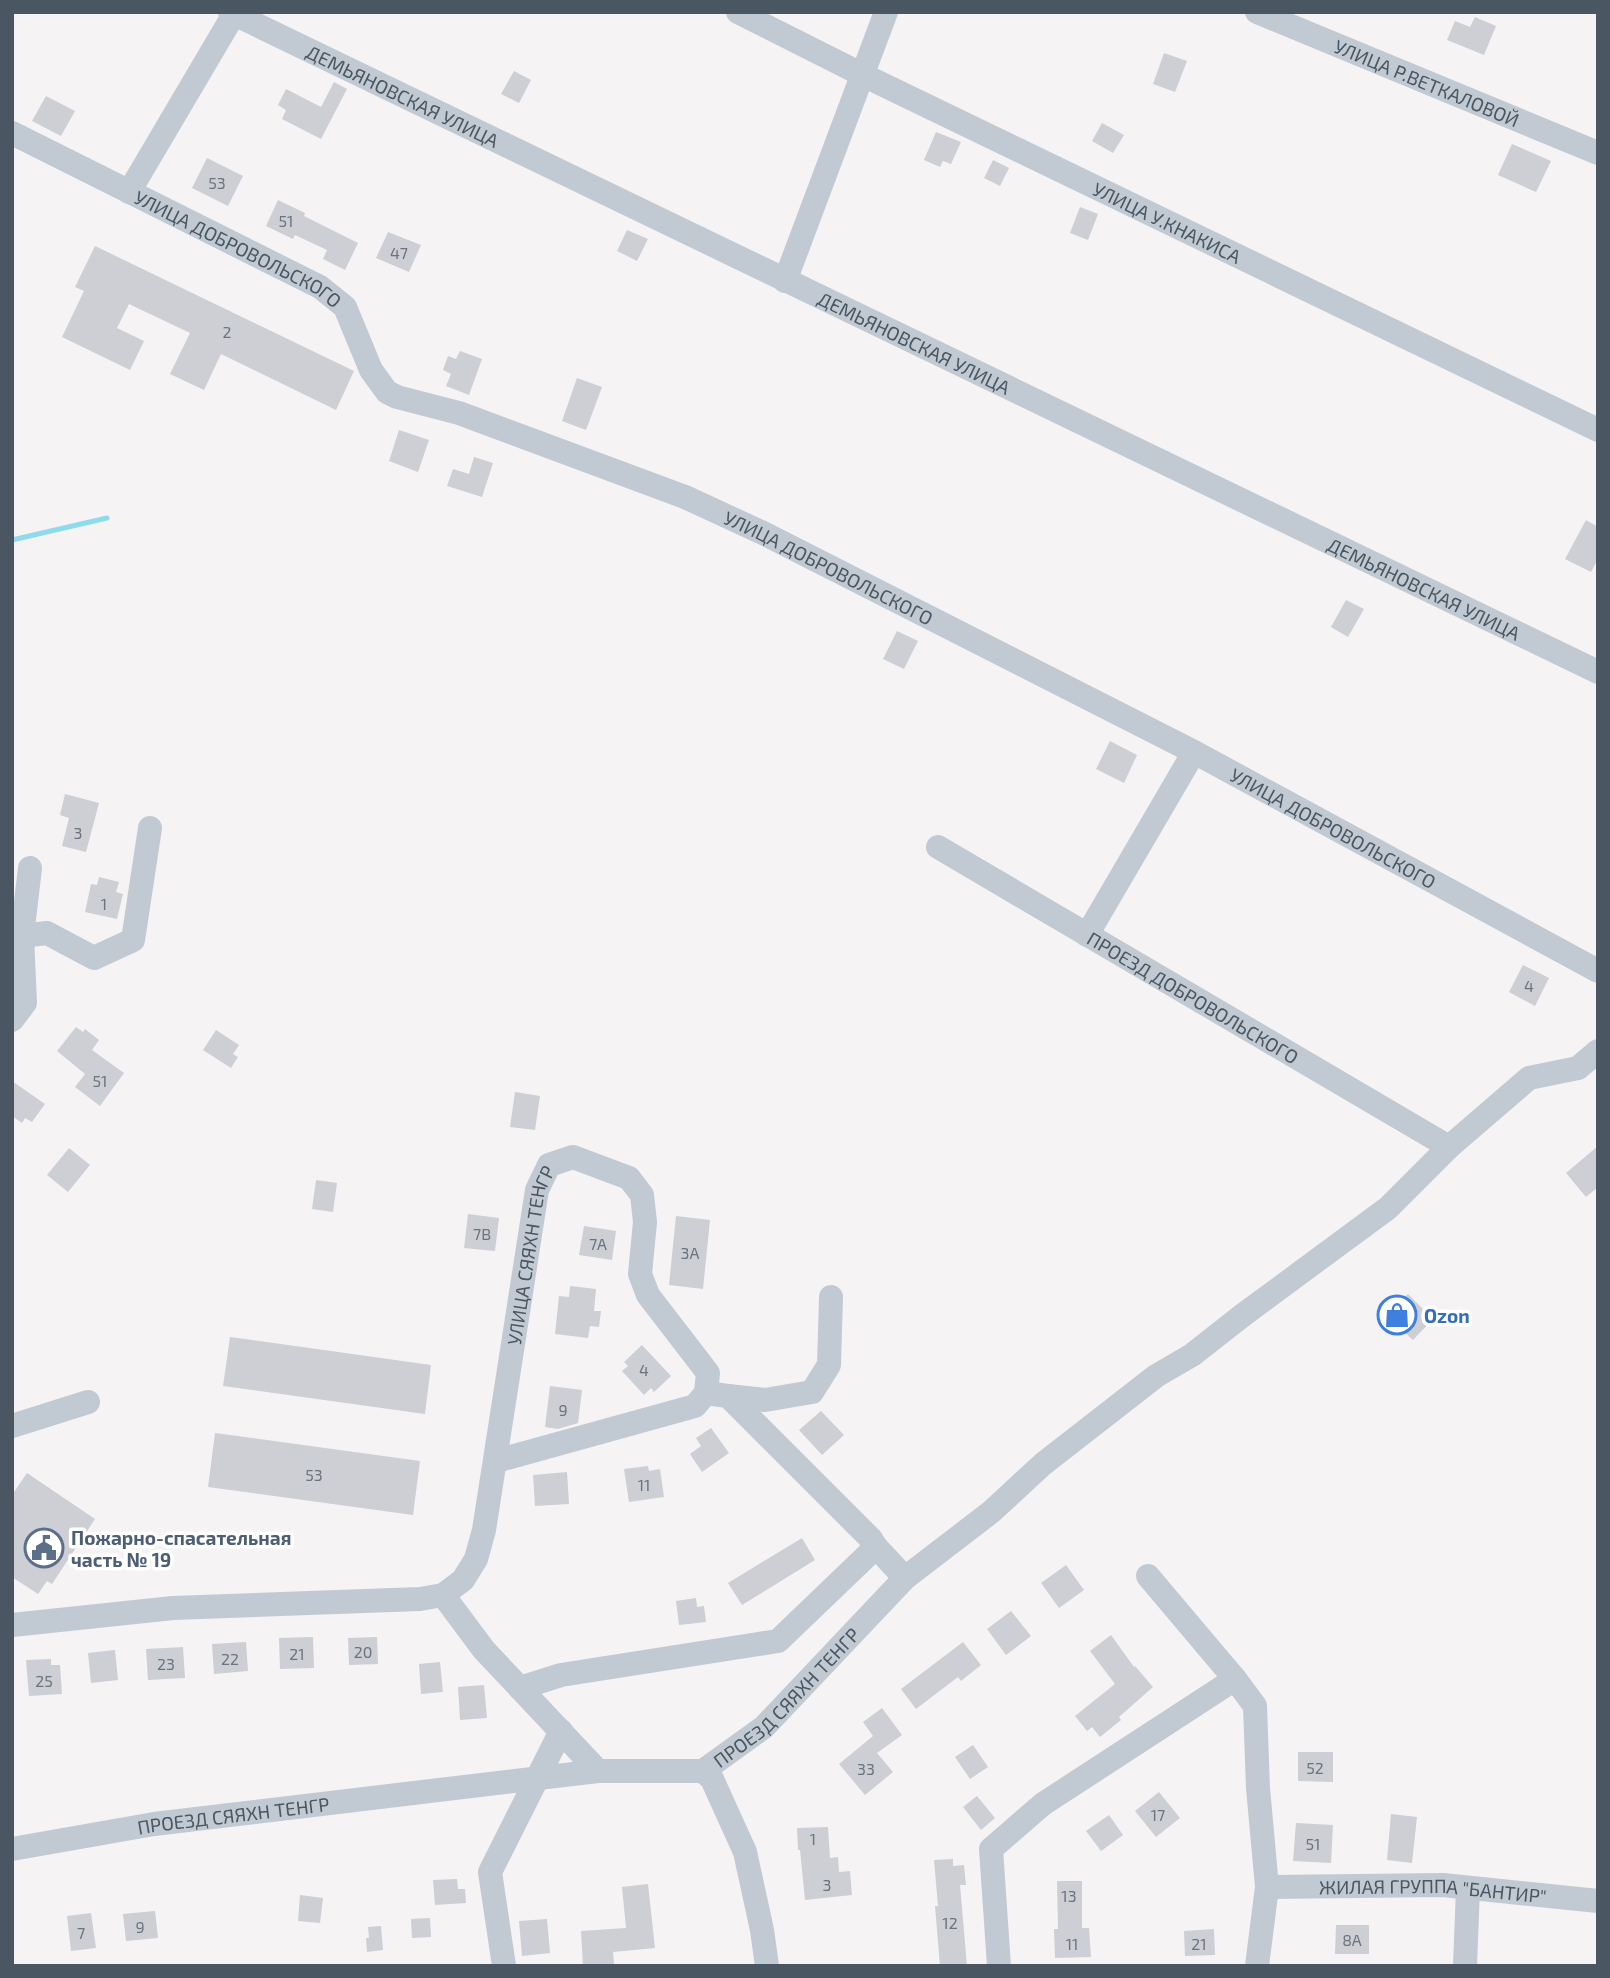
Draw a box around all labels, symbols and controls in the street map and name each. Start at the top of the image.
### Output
street label: УЛИЦА Р.ВЕТКАЛОВОЙ [1331,34,1523,131]
street label: ДЕМЬЯНОВСКАЯ УЛИЦА [303,39,503,152]
house number: 53 [208,173,226,192]
street label: УЛИЦА У.КНАКИСА [1090,176,1245,268]
street label: УЛИЦА ДОБРОВОЛЬСКОГО [131,185,347,312]
house number: 51 [279,211,293,230]
house number: 47 [390,243,408,262]
street label: ДЕМЬЯНОВСКАЯ УЛИЦА [814,286,1015,399]
house number: 2 [223,322,232,341]
street label: УЛИЦА ДОБРОВОЛЬСКОГО [721,505,937,629]
street label: ДЕМЬЯНОВСКАЯ УЛИЦА [1324,532,1524,644]
street label: УЛИЦА ДОБРОВОЛЬСКОГО [1227,762,1440,893]
house number: 3 [74,823,82,842]
house number: 1 [101,894,107,913]
street label: ПРОЕЗД ДОБРОВОЛЬСКОГО [1083,926,1303,1068]
house number: 4 [1524,976,1534,995]
house number: 51 [93,1071,107,1090]
street label: УЛИЦА СЯЯХН ТЕНГР [502,1161,559,1347]
house number: 7В [473,1224,491,1243]
house number: 7А [589,1234,607,1253]
house number: 3А [681,1243,699,1262]
shop icon: Ozon [1376,1294,1418,1336]
place label: Ozon [1424,1304,1470,1327]
house number: 4 [639,1360,649,1379]
house number: 9 [558,1400,568,1419]
house number: 53 [305,1465,323,1484]
house number: 11 [638,1475,650,1494]
place label: Пожарно-спасательная часть № 19 [71,1526,291,1571]
public building icon: Пожарно-спасательная часть № 19 [23,1527,65,1569]
street label: ПРОЕЗД СЯЯХН ТЕНГР [708,1622,864,1772]
house number: 20 [354,1642,372,1661]
house number: 21 [289,1644,305,1663]
house number: 22 [221,1649,239,1668]
house number: 23 [157,1654,175,1673]
house number: 25 [35,1671,53,1690]
house number: 52 [1306,1758,1324,1777]
house number: 33 [857,1759,875,1778]
street label: ПРОЕЗД СЯЯХН ТЕНГР [135,1792,331,1838]
house number: 17 [1151,1805,1165,1824]
house number: 1 [810,1829,816,1848]
house number: 51 [1306,1834,1320,1853]
street label: ЖИЛАЯ ГРУППА "БАНТИР" [1319,1873,1548,1907]
house number: 3 [823,1875,831,1894]
house number: 13 [1061,1886,1077,1905]
house number: 12 [942,1913,958,1932]
house number: 9 [135,1917,145,1936]
house number: 7 [77,1923,85,1942]
house number: 8A [1342,1930,1362,1949]
house number: 11 [1066,1934,1078,1953]
house number: 21 [1191,1934,1207,1953]

